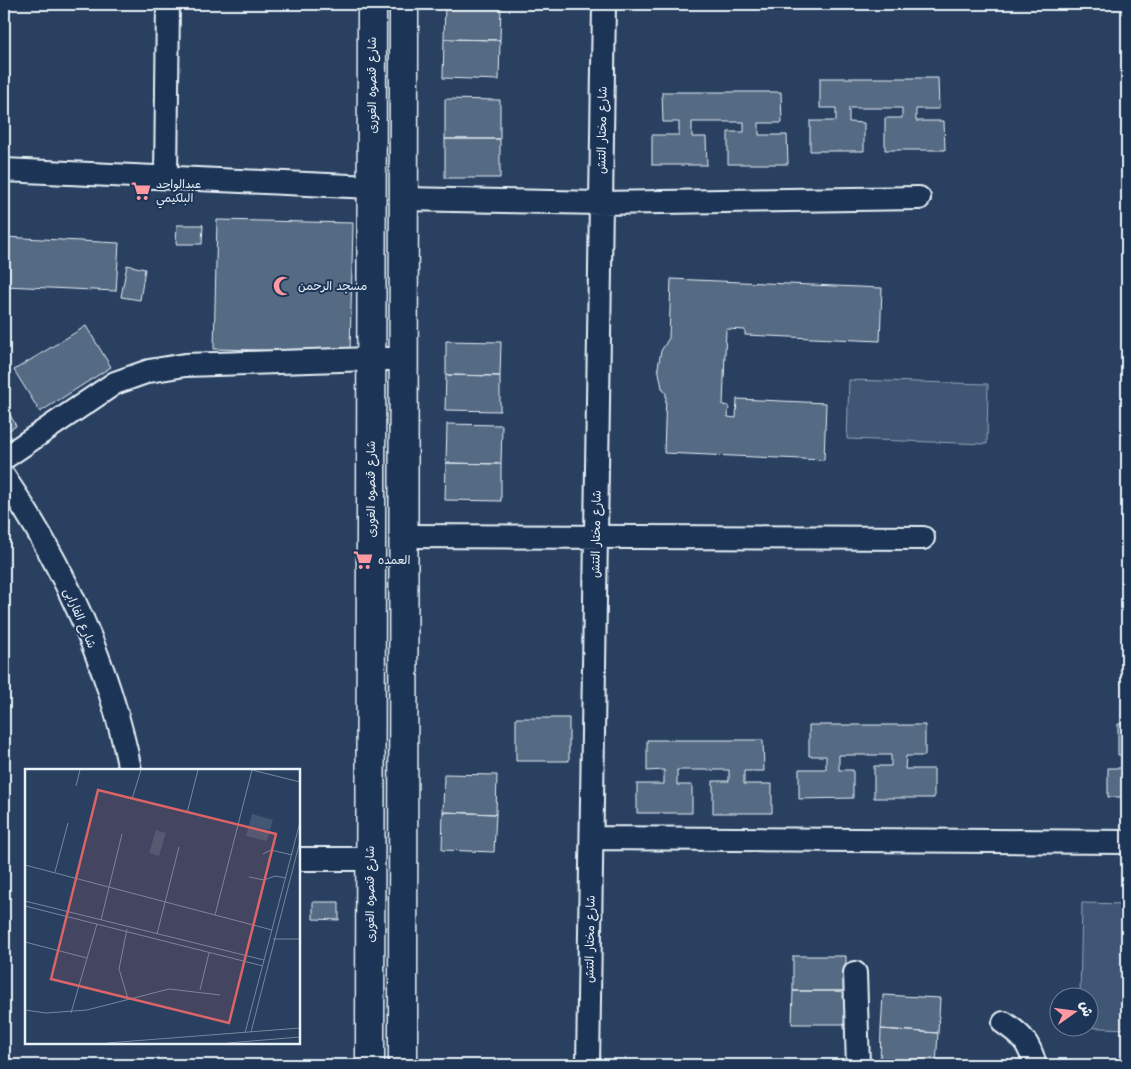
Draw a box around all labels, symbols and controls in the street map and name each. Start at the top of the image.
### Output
street label: شارع قنصوه الغورى [364,37,381,133]
street label: شارع مختار التتش [593,86,612,174]
place label: عبدالواحد البلكيمي [156,176,201,209]
supermarket icon: عبدالواحد البلكيمي [130,180,152,202]
mosque icon: مسجد الرحمن [272,275,294,297]
place label: مسجد الرحمن [298,278,367,294]
street label: شارع قنصوه الغورى [363,441,380,537]
street label: شارع مختار التتش [587,490,606,578]
supermarket icon: العمده [352,549,374,571]
place label: العمده [378,552,410,568]
street label: شارع الفارابى [59,585,100,651]
inset map [25,769,300,1044]
street label: شارع قنصوه الغورى [362,846,379,942]
street label: شارع مختار التتش [581,895,600,983]
north arrow [1048,986,1098,1036]
text: ش [1076,999,1097,1019]

